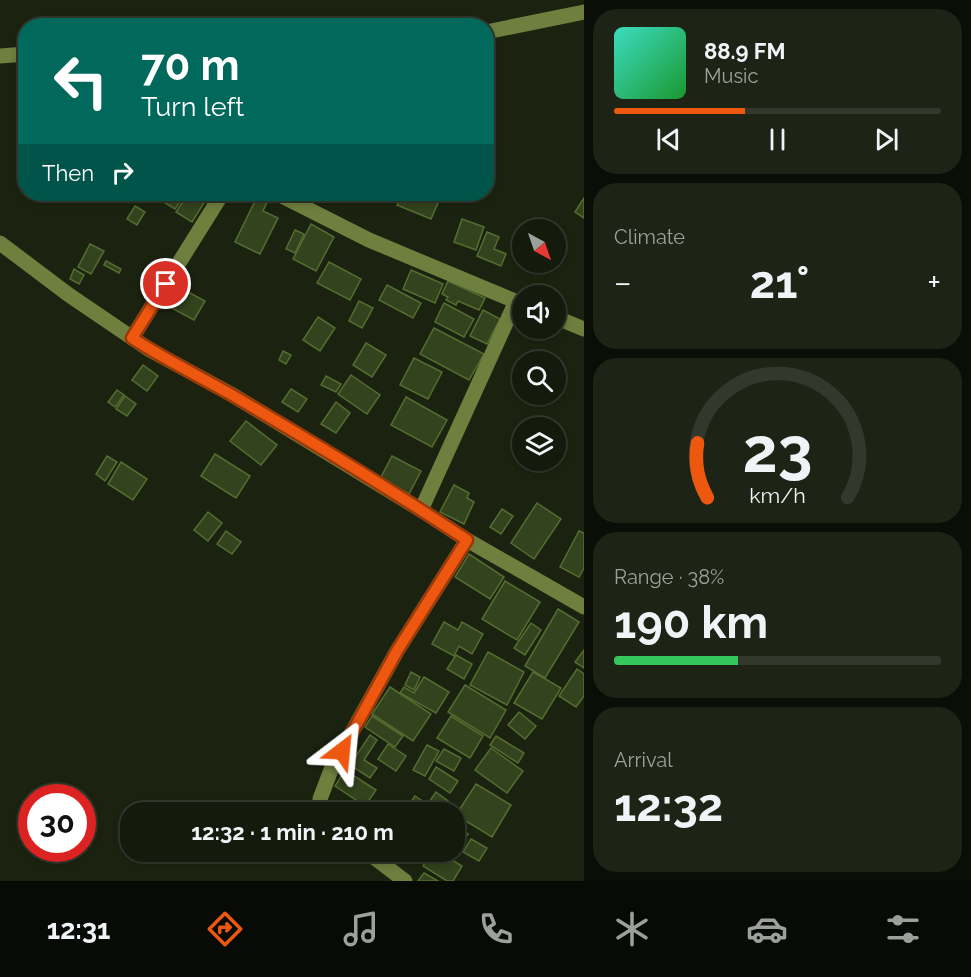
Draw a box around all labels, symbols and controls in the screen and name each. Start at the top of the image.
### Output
text: 88.9 FM [704,38,785,64]
text: 70 m [141,41,240,90]
icon: left [42,42,120,120]
text: Music [704,64,758,88]
text: Turn left [141,91,244,122]
icon: previous [652,123,685,156]
icon: pause [761,123,794,156]
icon: next [870,123,903,156]
icon: right [106,156,139,189]
text: Then [42,160,94,186]
north arrow [512,219,566,273]
map controls [512,219,566,471]
text: Climate [614,225,685,249]
text: 21° [750,256,809,309]
pin [140,258,191,309]
text: − [614,263,632,302]
text: + [927,263,941,302]
icon: arrive [149,267,182,300]
button: sound [512,285,566,339]
button: search [512,351,566,405]
text: 23 [742,413,813,487]
button: layers [512,417,566,471]
text: km/h [749,483,806,508]
text: Range · 38% [614,565,724,589]
text: 190 km [614,596,768,649]
position arrow [310,719,374,783]
text: Arrival [614,748,673,772]
text: 12:32 [614,779,723,832]
speed limit sign: 30 [18,784,96,862]
text: 12:32 · 1 min · 210 m [191,819,394,845]
icon: directions [204,908,246,950]
icon: music [340,908,382,950]
icon: phone [475,908,517,950]
icon: climate [611,908,653,950]
icon: car [746,908,788,950]
icon: filters [882,908,924,950]
text: 12:31 [47,914,110,945]

